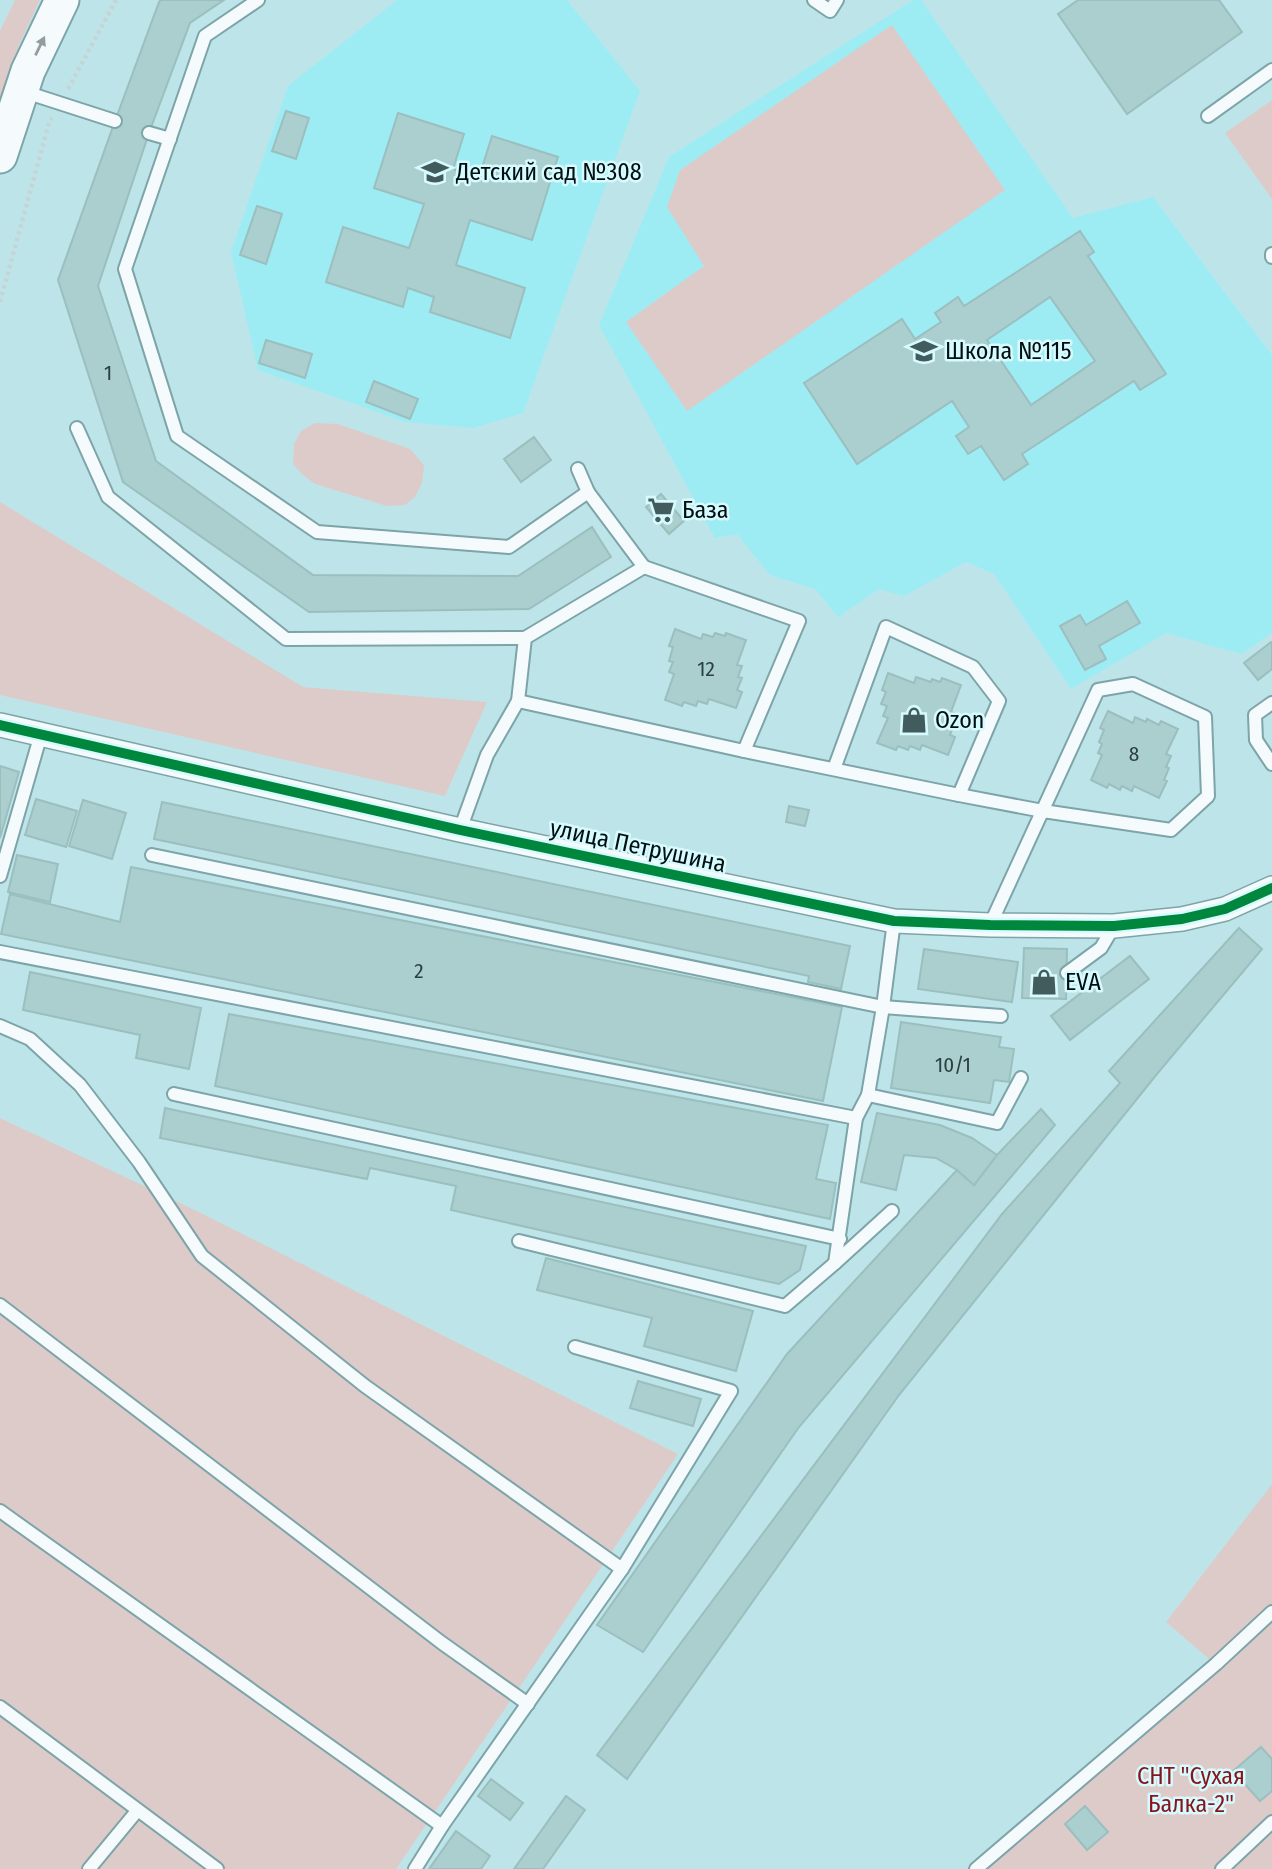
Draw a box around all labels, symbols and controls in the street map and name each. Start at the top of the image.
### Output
one-way arrow [34,36,46,56]
school or university icon: Детский сад №308 [420,157,450,187]
place label: Детский сад №308 [455,158,642,186]
school or university icon: Школа №115 [909,336,939,366]
place label: Школа №115 [945,337,1071,365]
house number: 1 [104,360,112,386]
supermarket icon: База [646,495,676,525]
place label: База [682,496,729,524]
house number: 12 [697,656,715,682]
shop icon: Ozon [899,705,929,735]
place label: Ozon [935,706,984,734]
house number: 8 [1129,741,1139,767]
street label: улица Петрушина [547,814,729,878]
house number: 2 [414,958,424,984]
shop icon: EVA [1029,967,1059,997]
place label: EVA [1065,968,1101,996]
house number: 10/1 [935,1052,971,1078]
park label: СНТ "Сухая Балка-2" [1137,1762,1245,1818]

